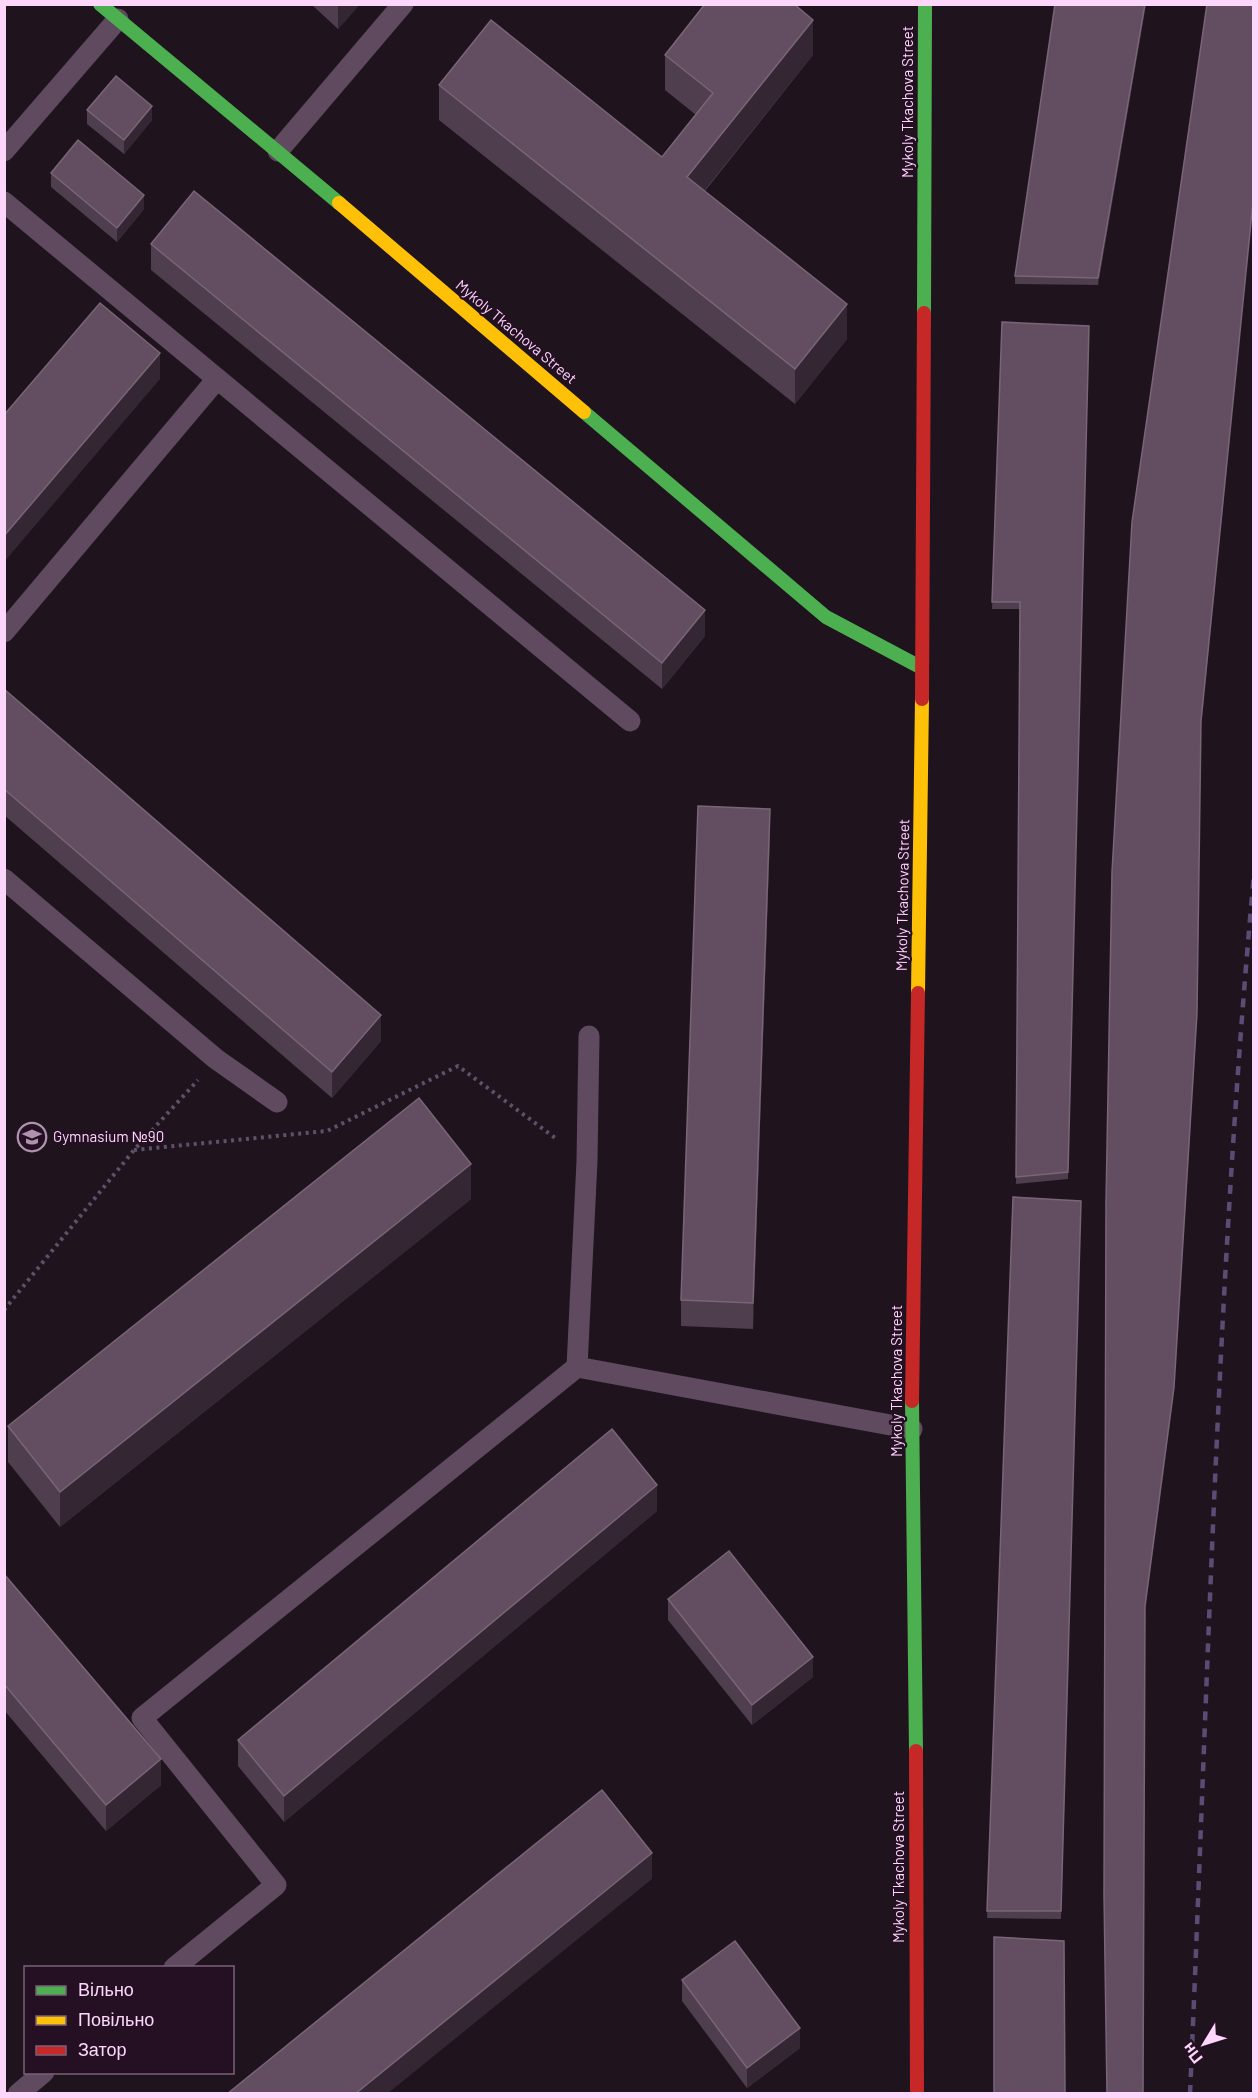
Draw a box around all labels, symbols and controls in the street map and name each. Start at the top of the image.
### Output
street label: Mykoly Tkachova Street [898,26,916,178]
street label: Mykoly Tkachova Street [453,275,581,387]
street label: Mykoly Tkachova Street [892,819,912,971]
school or university icon: Gymnasium №90 [16,1121,48,1153]
place label: Gymnasium №90 [53,1127,164,1145]
street label: Mykoly Tkachova Street [887,1305,905,1457]
street label: Mykoly Tkachova Street [889,1791,907,1943]
legend [24,1966,234,2074]
text: Вільно [78,1978,134,2000]
text: Повільно [78,2008,154,2030]
north arrow [1174,2014,1234,2074]
text: Затор [78,2038,127,2060]
text: Пн [1178,2039,1206,2068]

